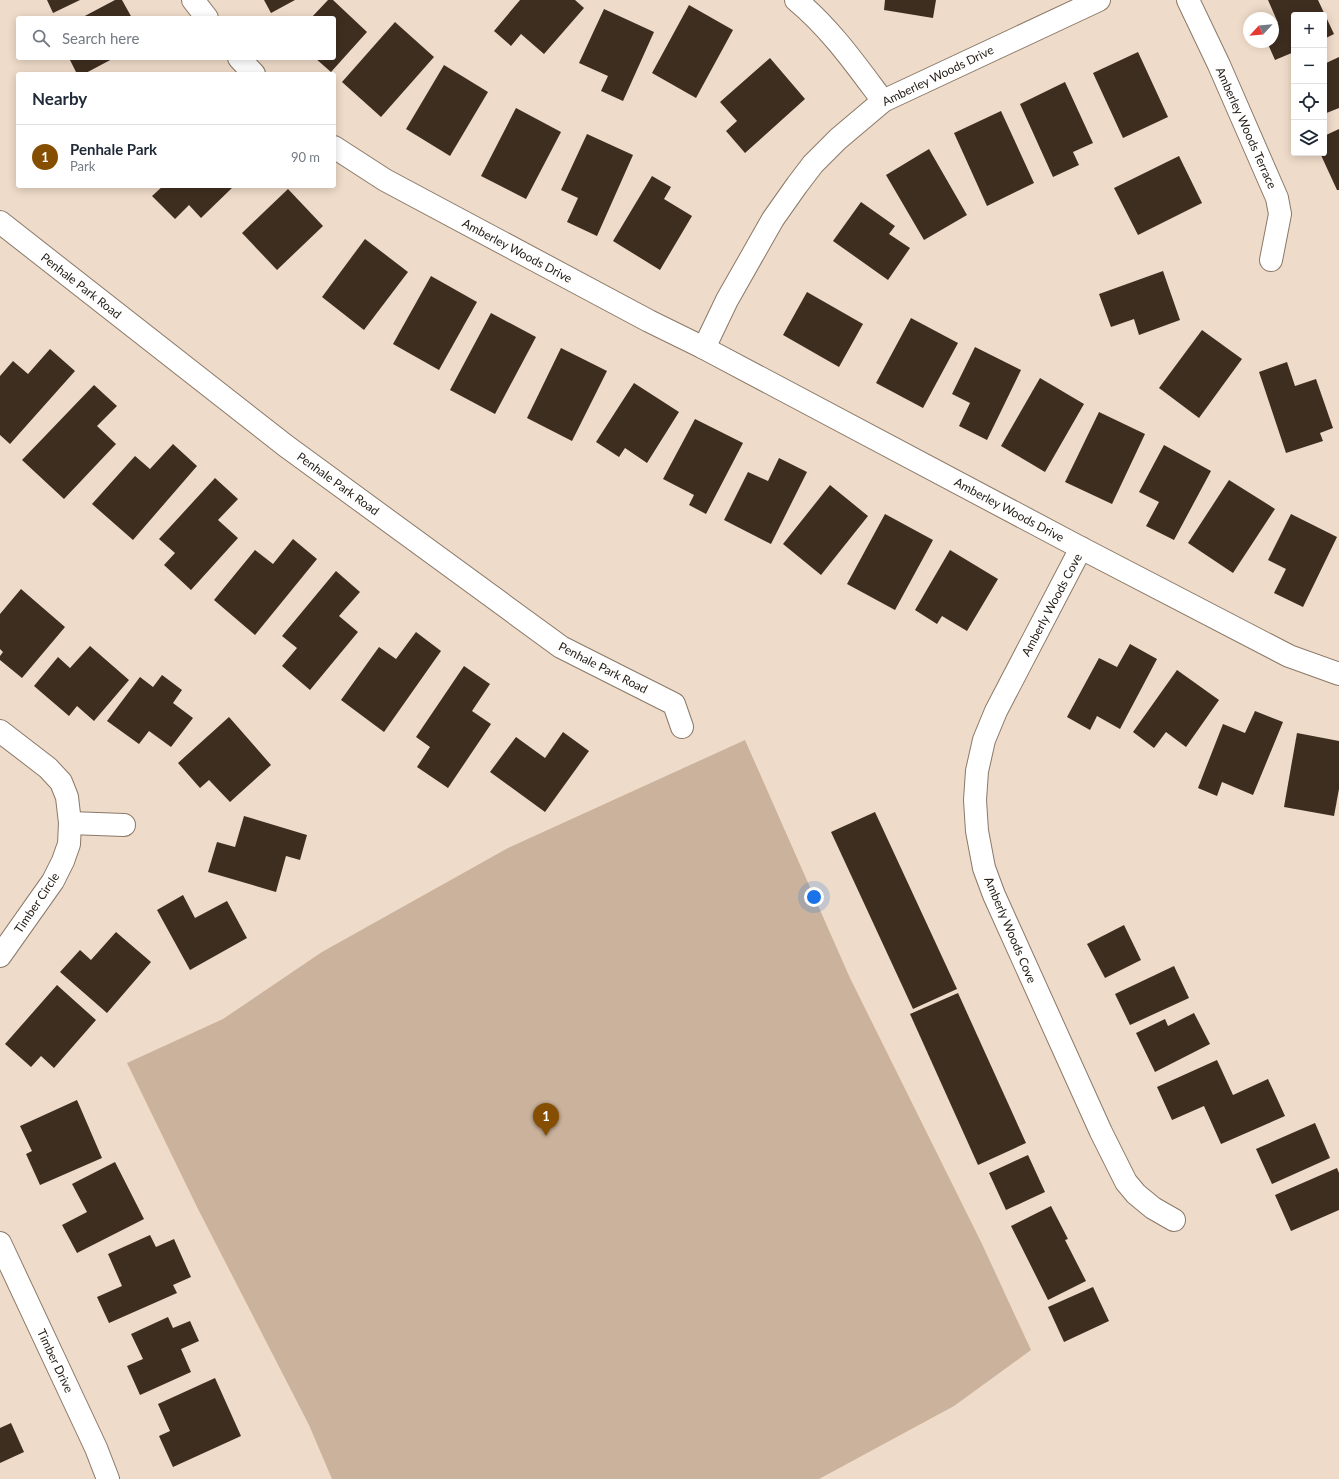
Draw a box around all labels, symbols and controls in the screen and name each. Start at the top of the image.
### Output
north arrow [1243,12,1279,48]
map controls [1291,12,1327,156]
button: + [1291,12,1327,48]
search box [16,16,336,60]
icon: search [30,27,52,49]
text: Search here [62,29,139,47]
street label: Amberley Woods Drive [880,42,996,109]
button: − [1291,48,1327,84]
street label: Amberley Woods Terrace [1213,65,1280,191]
button: locate [1291,84,1327,120]
text: Nearby [32,88,87,109]
button: layers [1291,120,1327,156]
text: Penhale Park [70,140,157,158]
text: 1 [41,149,49,165]
text: 90 m [291,149,320,165]
text: Park [70,158,95,174]
street label: Amberley Woods Drive [460,215,575,286]
street label: Penhale Park Road [38,250,125,322]
street label: Penhale Park Road [294,449,382,518]
street label: Amberley Woods Drive [952,474,1067,545]
street label: Amberly Woods Cove [1018,551,1085,659]
street label: Penhale Park Road [556,639,650,696]
street label: Timber Circle [11,870,62,936]
street label: Amberly Woods Cove [981,874,1040,985]
your location [804,887,824,907]
pin: 1 [533,1103,559,1136]
street label: Timber Drive [34,1327,77,1395]

